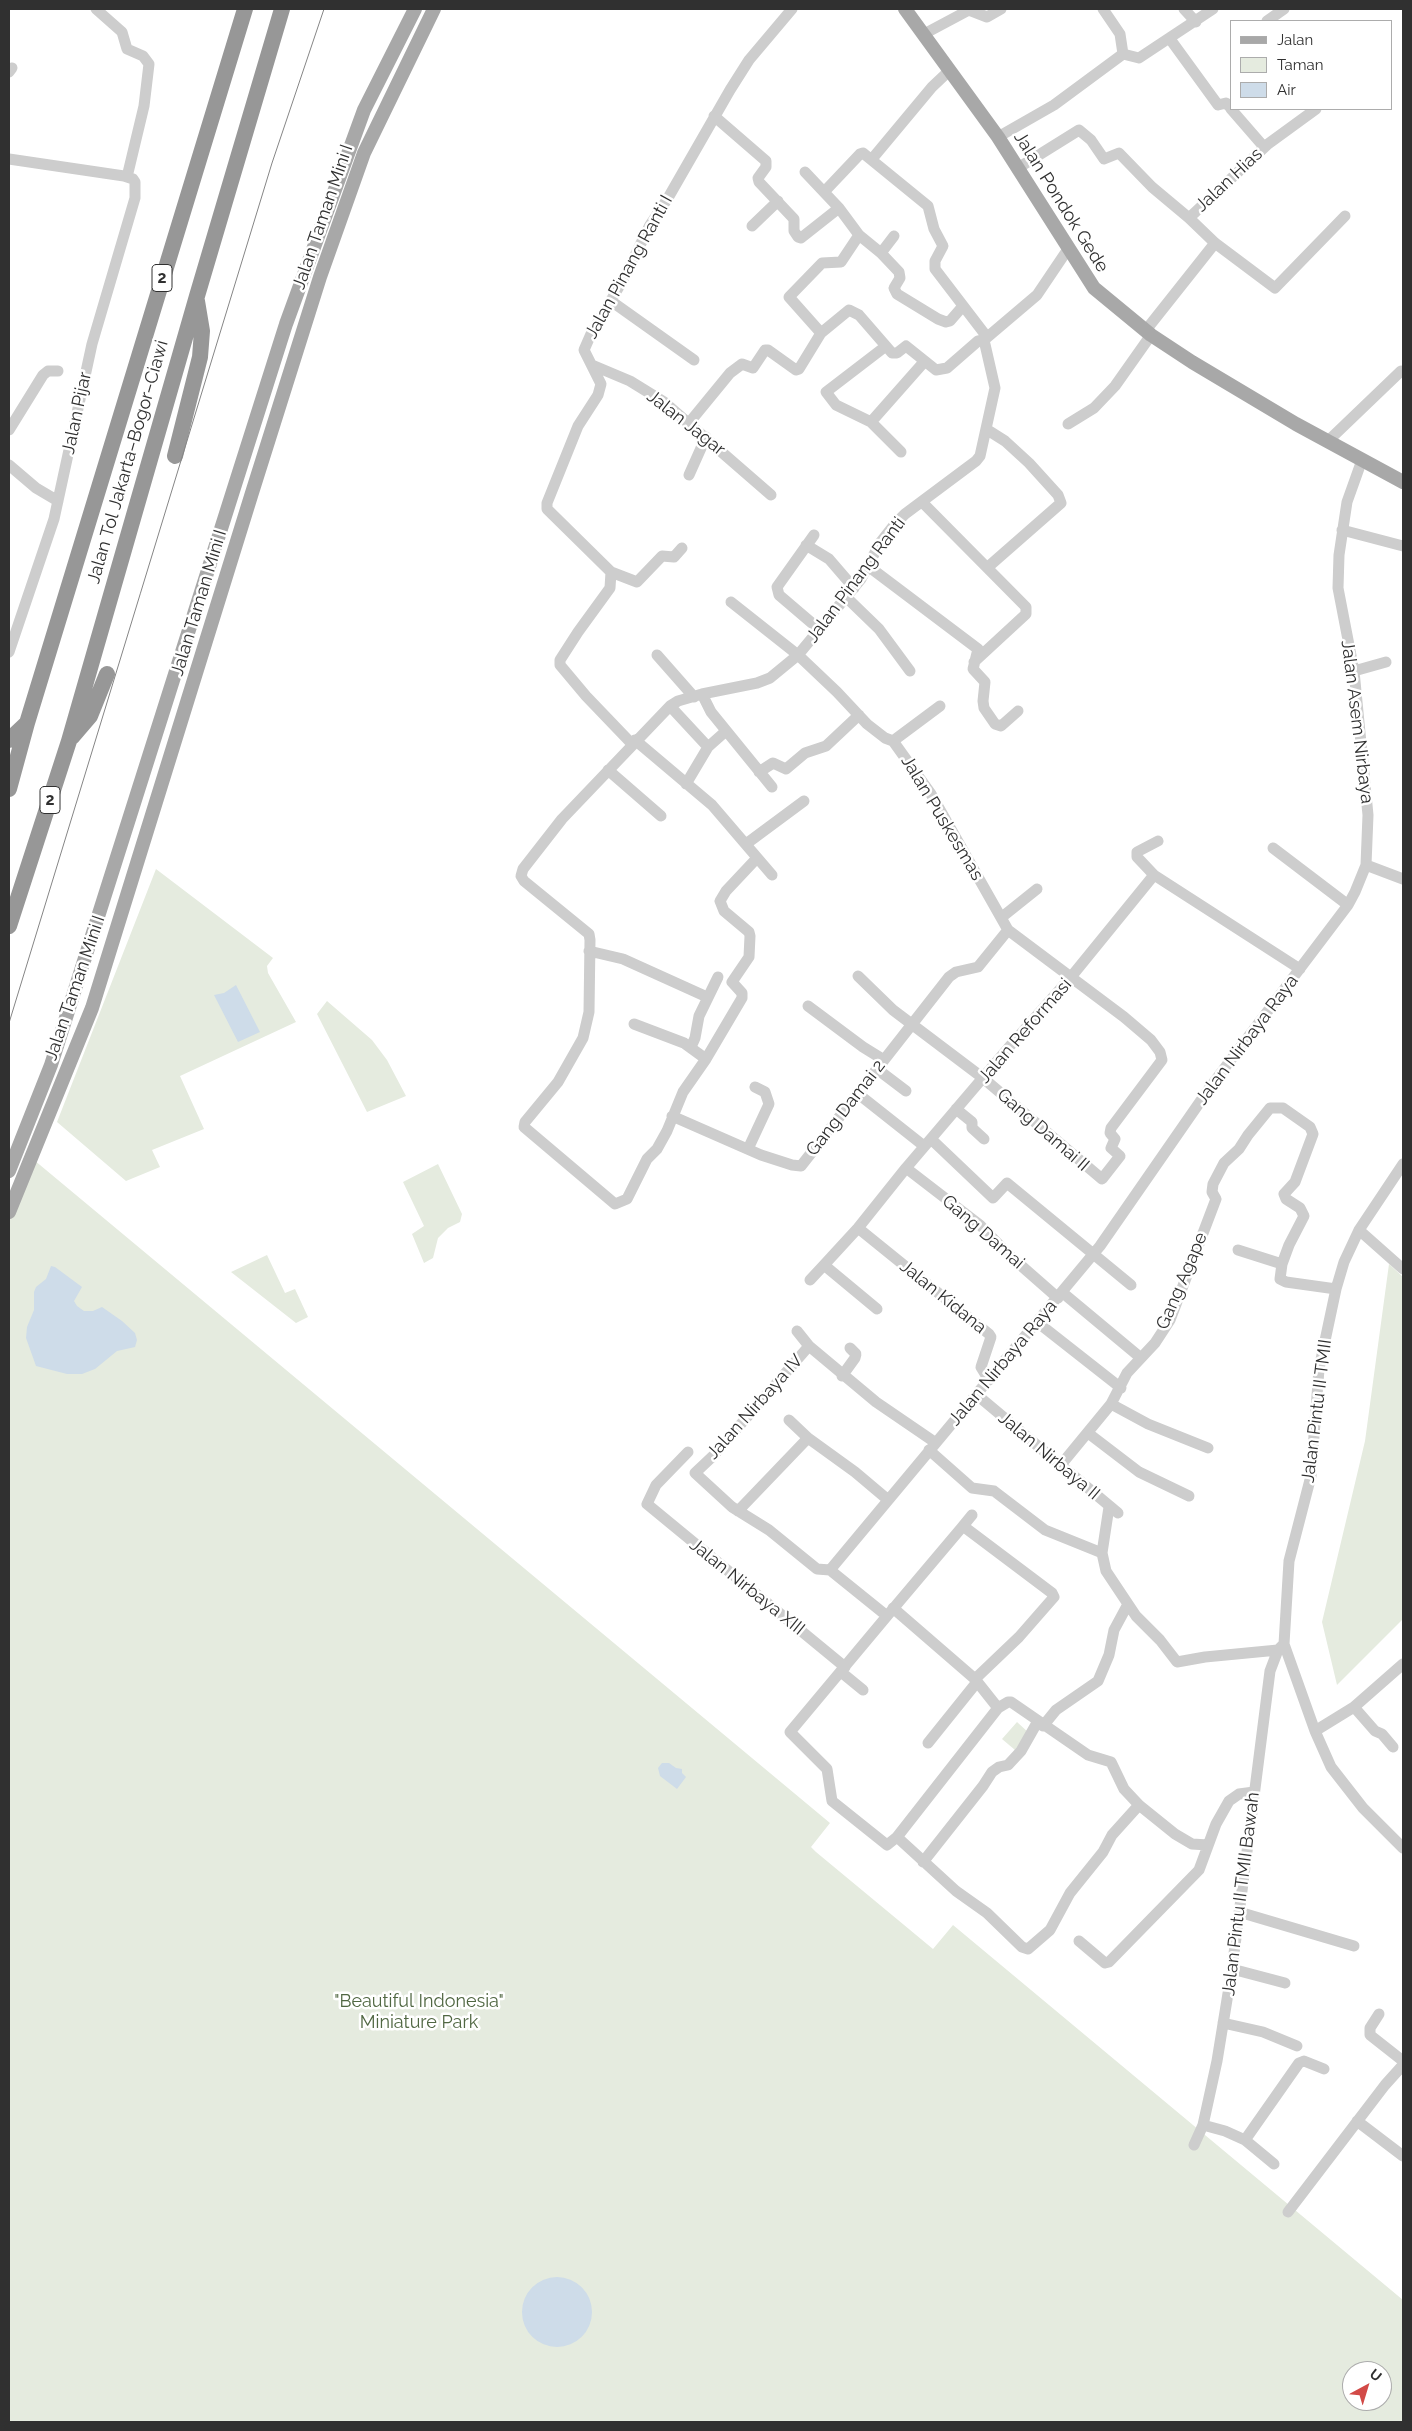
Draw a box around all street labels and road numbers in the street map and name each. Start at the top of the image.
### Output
street label: Jalan Pondok Gede [1009,128,1113,276]
street label: Jalan Taman Mini I [288,142,358,292]
street label: Jalan Hias [1191,144,1267,216]
street label: Jalan Pinang Ranti I [581,192,677,342]
road number: 2 [152,264,172,292]
street label: Jalan Tol Jakarta–Bogor–Ciawi [83,338,173,586]
street label: Jalan Pijar [58,370,96,456]
street label: Jalan Jagar [642,386,730,460]
street label: Jalan Pinang Ranti [802,513,910,647]
street label: Jalan Taman Mini I [167,527,231,679]
street label: Jalan Asem Nirbaya [1336,639,1378,805]
street label: Jalan Puskesmas [896,752,988,884]
road number: 2 [40,786,60,814]
street label: Jalan Taman Mini I [40,913,110,1063]
street label: Jalan Nirbaya Raya [1191,971,1303,1109]
street label: Jalan Reformasi [974,974,1076,1088]
street label: Gang Damai 2 [802,1056,890,1160]
street label: Gang Damai II [992,1084,1094,1176]
street label: Gang Damai [938,1190,1028,1274]
street label: Gang Agape [1152,1229,1212,1333]
street label: Jalan Kidana [895,1256,991,1338]
street label: Jalan Nirbaya Raya [944,1296,1062,1430]
street label: Jalan Pintu II TMII [1297,1338,1337,1484]
street label: Jalan Nirbaya IV [702,1350,808,1464]
street label: Jalan Nirbaya II [994,1407,1104,1505]
street label: Jalan Nirbaya XIII [685,1534,809,1640]
street label: Jalan Pintu II TMII Bawah [1218,1791,1264,1997]

